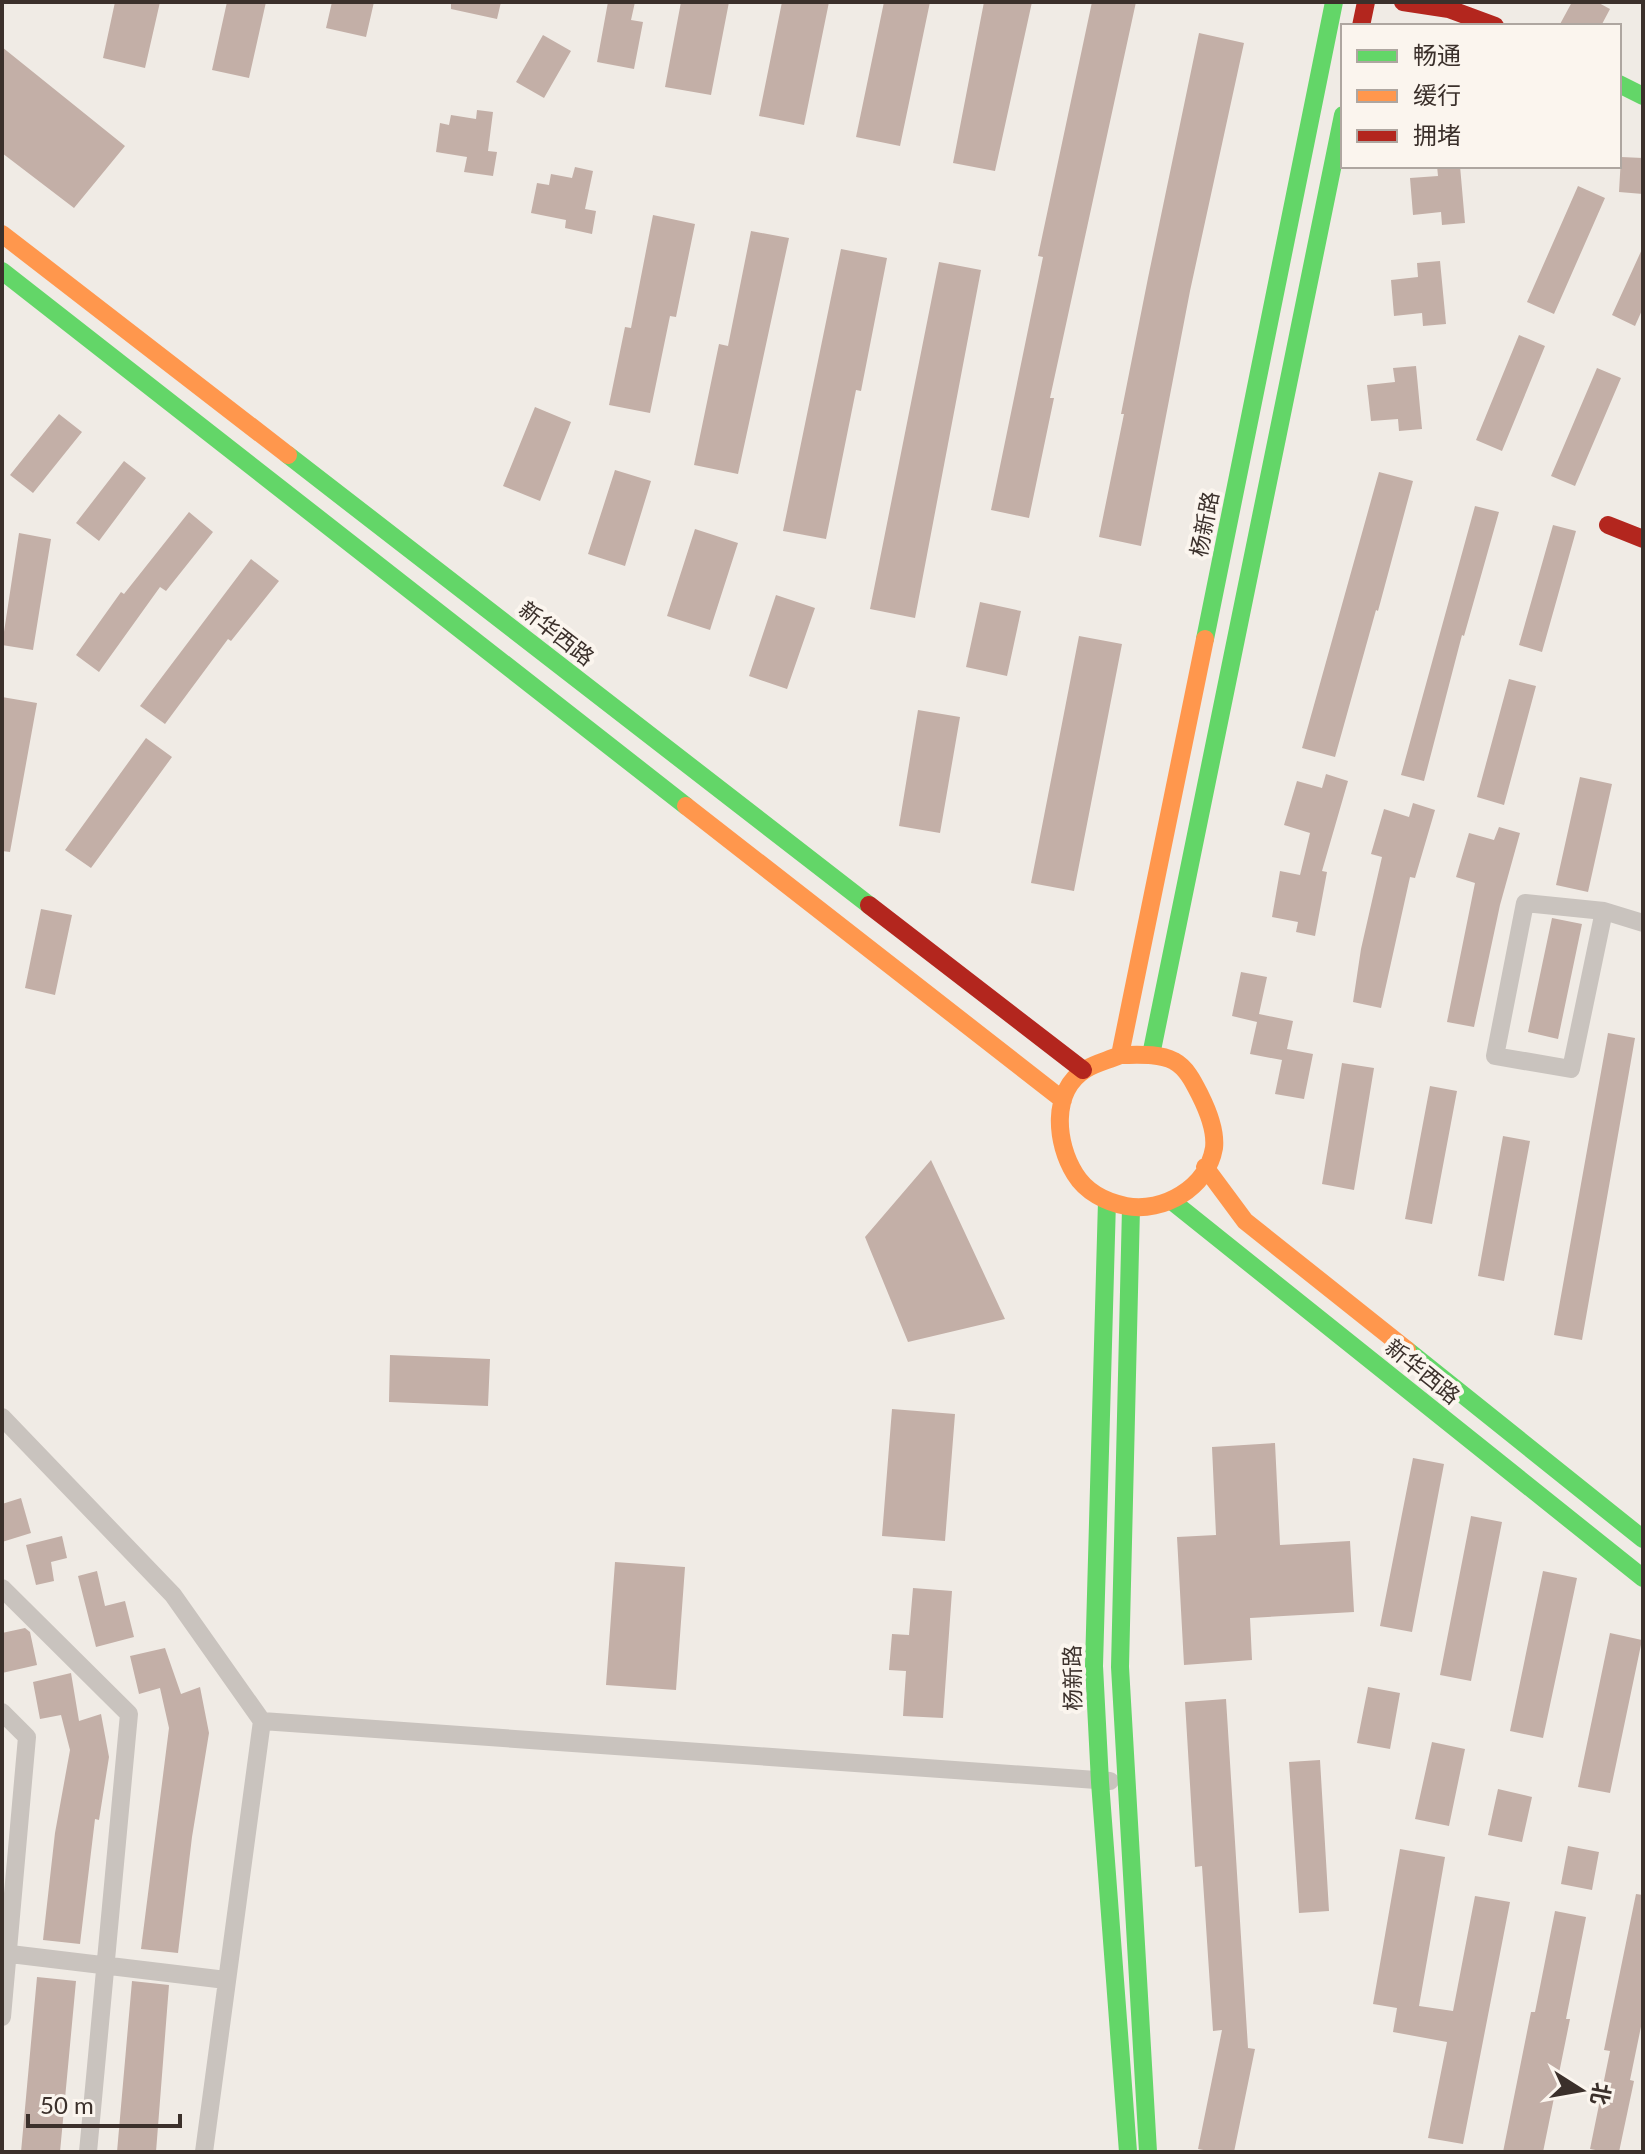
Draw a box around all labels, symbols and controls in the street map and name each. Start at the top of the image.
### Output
legend [1341,24,1621,168]
text: 畅通 [1413,40,1461,69]
text: 缓行 [1413,80,1461,109]
text: 拥堵 [1413,120,1461,149]
street label: 杨新路 [1184,489,1224,559]
street label: 新华西路 [514,595,600,671]
street label: 新华西路 [1380,1333,1466,1409]
street label: 杨新路 [1058,1645,1086,1711]
north arrow [1541,2050,1621,2130]
scale bar [28,2078,180,2128]
text: 北 [1586,2081,1616,2107]
text: 50 m [40,2090,94,2119]

